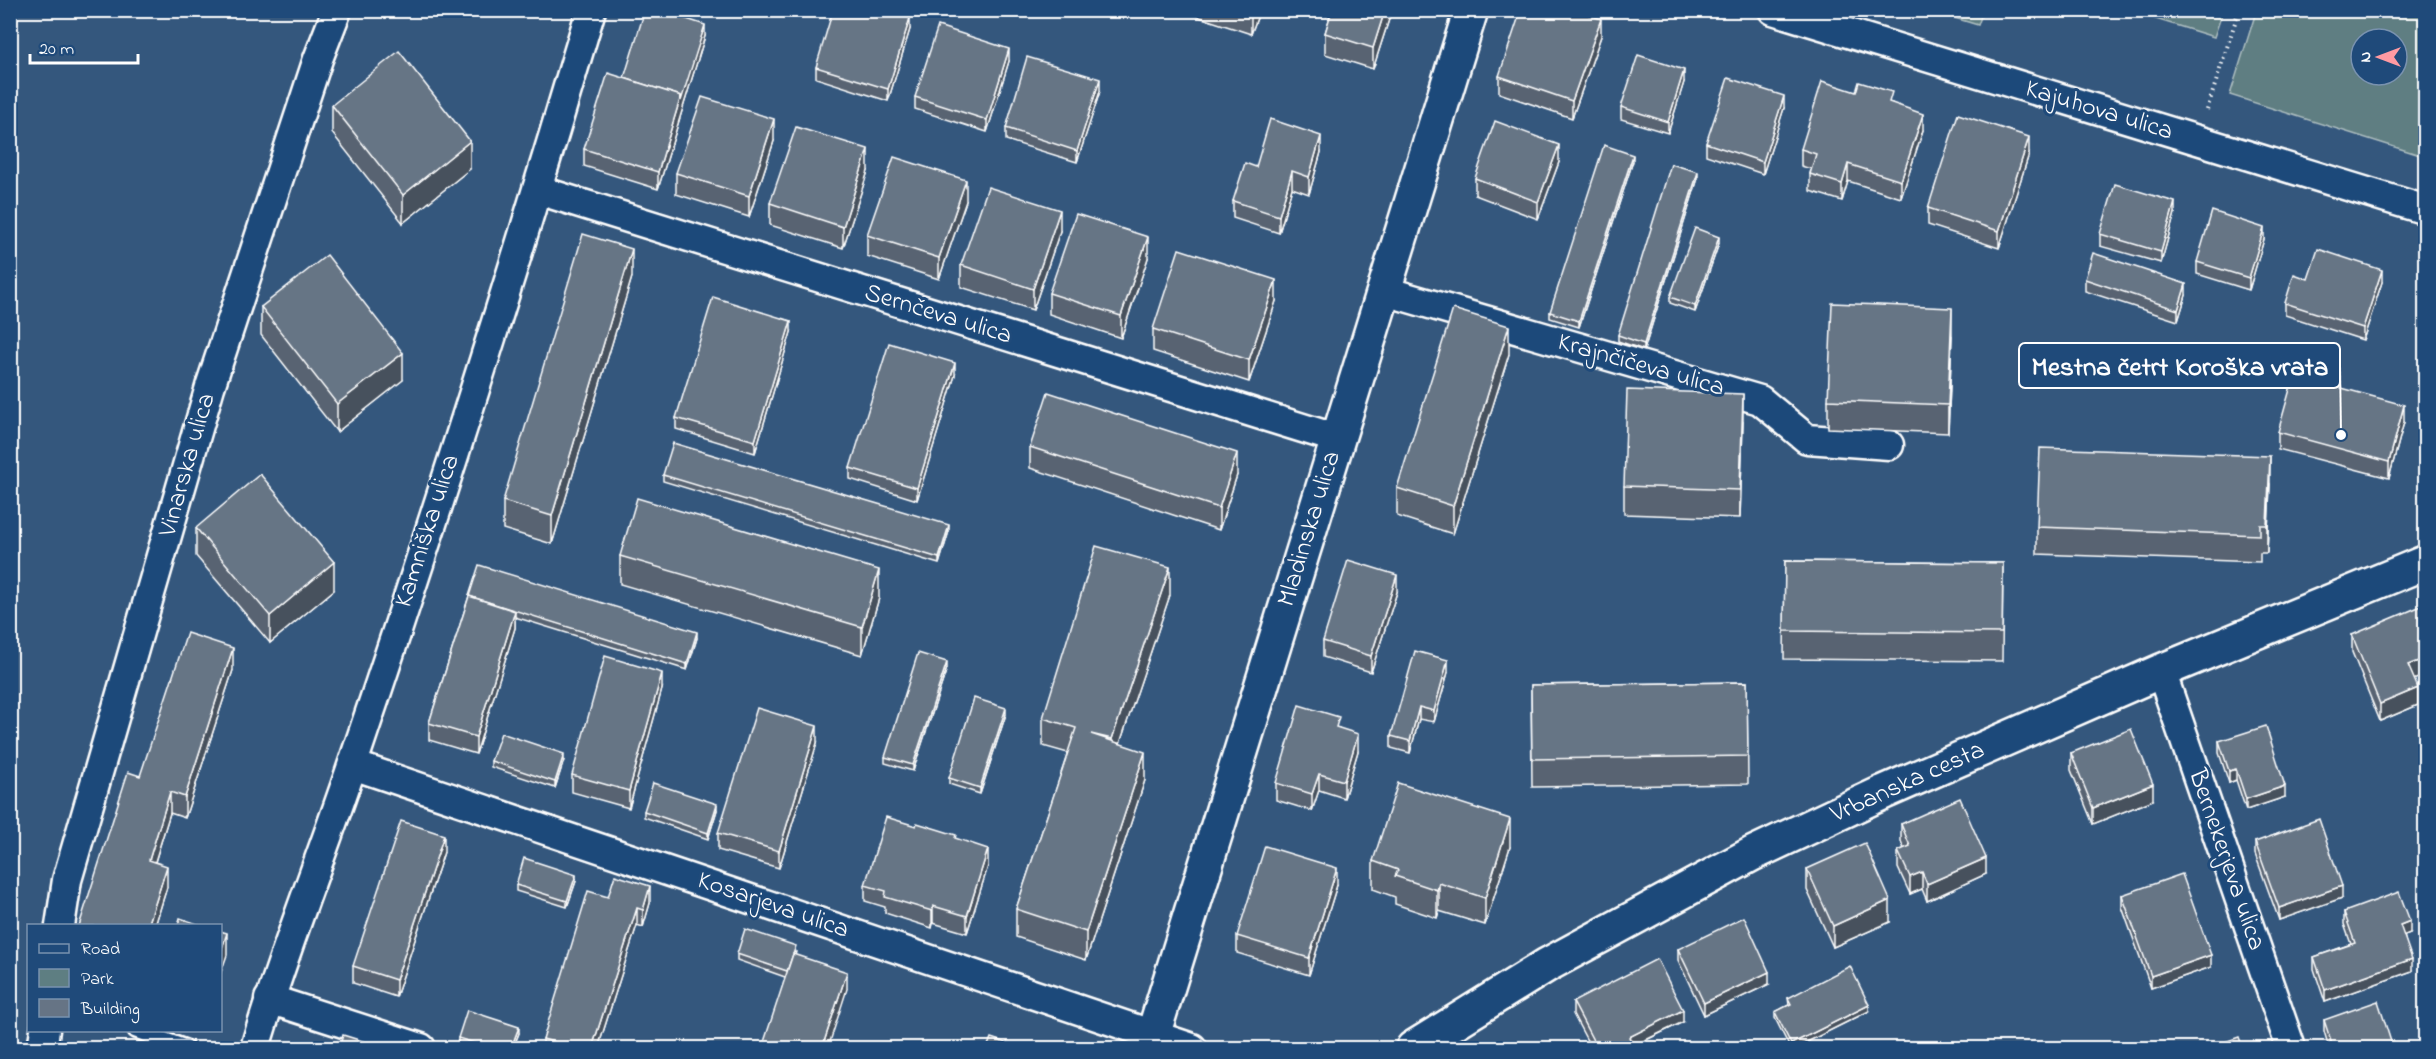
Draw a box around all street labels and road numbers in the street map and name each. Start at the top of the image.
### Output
street label: Kajuhova ulica [2021,71,2177,151]
street label: Sernčeva ulica [860,275,1016,355]
street label: Krajnčičeva ulica [1553,324,1729,408]
street label: Vinarska ulica [149,389,227,542]
street label: Mladinska ulica [1268,447,1352,611]
street label: Kamniška ulica [385,450,471,612]
street label: Vrbanska cesta [1824,732,1991,834]
street label: Bernekerjeva ulica [2177,763,2275,956]
street label: Kosarjeva ulica [692,862,854,950]

